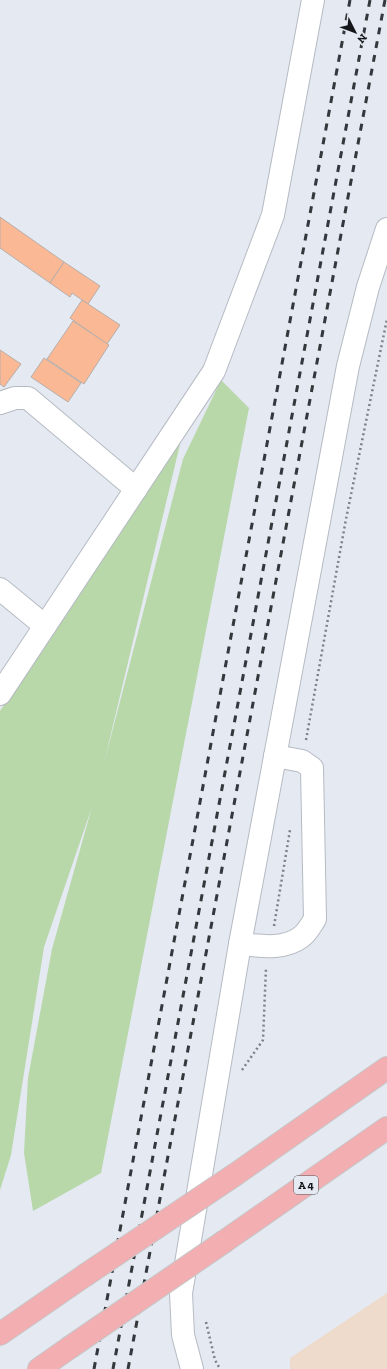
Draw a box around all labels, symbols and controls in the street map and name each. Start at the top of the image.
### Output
north arrow [335,12,375,52]
text: N [354,31,370,46]
road number: A 4 [294,1176,318,1194]

